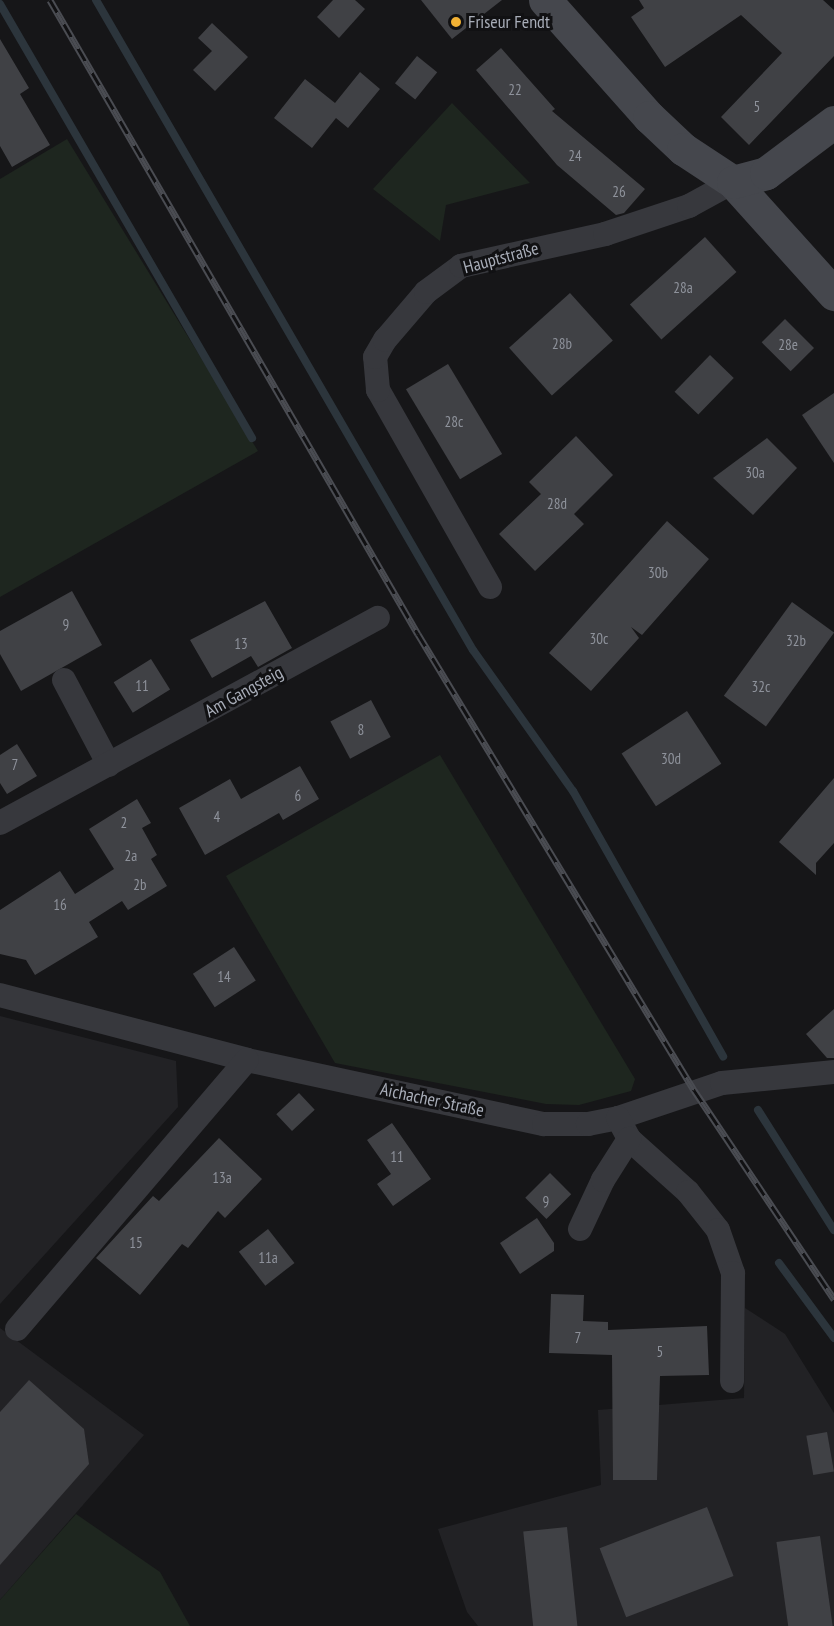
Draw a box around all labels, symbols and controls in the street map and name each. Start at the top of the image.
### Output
place label: Friseur Fendt [468,11,550,33]
marker: Friseur Fendt [449,15,463,29]
house number: 22 [508,81,522,99]
house number: 5 [754,98,760,116]
house number: 24 [568,147,582,165]
house number: 26 [612,183,626,201]
street label: Hauptstraße [461,238,541,278]
house number: 28a [673,279,693,297]
house number: 28b [552,335,572,353]
house number: 28e [778,336,798,354]
house number: 28c [445,413,463,431]
house number: 30a [745,464,765,482]
house number: 28d [547,495,567,513]
house number: 30b [648,564,668,582]
house number: 9 [63,616,69,634]
house number: 30c [590,630,608,648]
house number: 32b [786,632,806,650]
house number: 13 [234,635,248,653]
street label: Am Gangsteig [201,662,287,722]
house number: 11 [135,677,149,695]
house number: 32c [752,678,770,696]
house number: 8 [358,721,364,739]
house number: 30d [661,750,681,768]
house number: 7 [12,756,18,774]
house number: 6 [295,787,301,805]
house number: 4 [214,808,220,826]
house number: 2 [121,814,127,832]
house number: 2a [125,847,137,865]
house number: 2b [133,876,147,894]
house number: 16 [53,896,67,914]
house number: 14 [217,968,231,986]
street label: Aichacher Straße [378,1078,486,1122]
house number: 11 [390,1148,404,1166]
house number: 13a [212,1169,232,1187]
house number: 9 [543,1193,549,1211]
house number: 15 [129,1234,143,1252]
house number: 11a [258,1249,278,1267]
house number: 7 [575,1329,581,1347]
house number: 5 [657,1343,663,1361]

